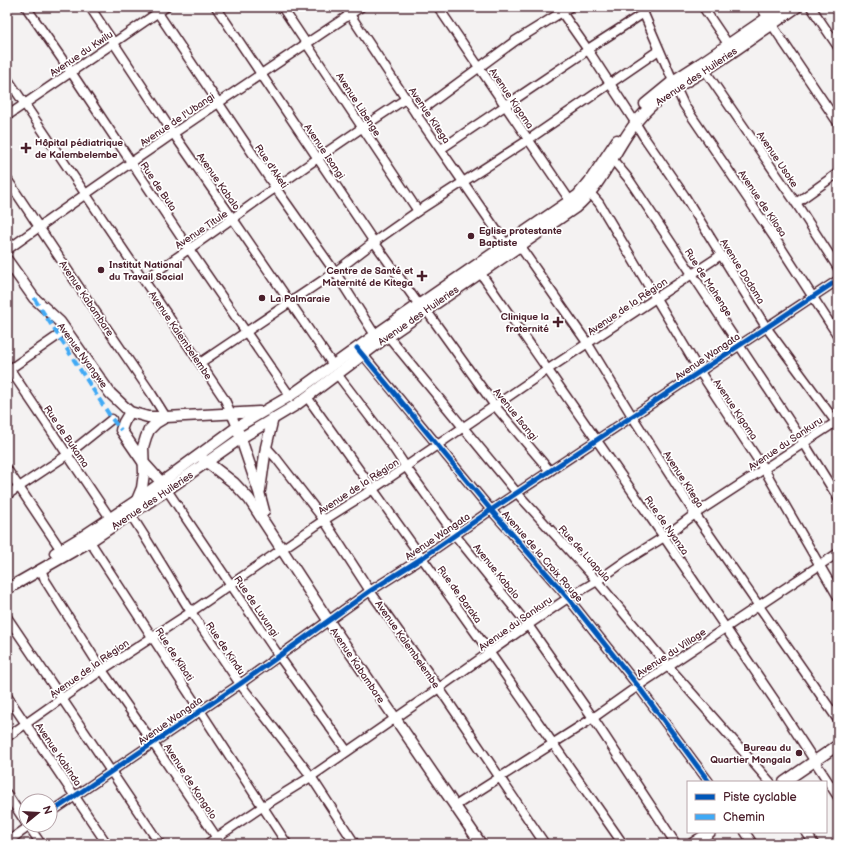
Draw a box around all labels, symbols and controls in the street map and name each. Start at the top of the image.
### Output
street label: Avenue du Kwilu [48,28,115,79]
street label: Avenue des Huileries [654,45,740,109]
street label: Avenue Kigoma [486,66,536,131]
street label: Avenue Libenge [333,71,383,139]
street label: Avenue Kitega [406,85,453,146]
street label: Avenue de l'Ubangi [138,90,217,149]
street label: Avenue Isangi [301,122,347,181]
street label: Avenue Usoke [754,129,800,190]
place label: Hôpital pédiatrique de Kalembelembe [35,137,123,161]
marker: Hôpital pédiatrique de Kalembelembe [20,142,32,154]
street label: Rue d'Aketi [252,142,290,191]
street label: Avenue Kabalo [194,151,243,213]
street label: Rue de Buta [137,160,179,214]
street label: Avenue de Kilosa [735,168,789,239]
street label: Avenue Titule [173,208,230,252]
place label: Eglise protestante Baptiste [479,225,562,249]
marker: Eglise protestante Baptiste [466,231,476,241]
street label: Avenue Dodoma [717,237,767,307]
street label: Rue de Mahenge [682,246,735,319]
street label: Avenue Kabambare [56,258,116,339]
place label: Institut National du Travail Social [109,259,184,283]
marker: Institut National du Travail Social [96,265,106,275]
place label: Centre de Santé et Maternité de Kitega [322,265,414,289]
marker: Centre de Santé et Maternité de Kitega [416,270,428,282]
street label: Avenue de la Région [585,275,670,338]
street label: Avenue des Huileries [376,283,461,348]
street label: Avenue Kalembelembe [146,289,214,382]
marker: La Palmaraie [257,293,267,303]
place label: La Palmaraie [270,293,330,305]
place label: Clinique la fraternité [501,311,549,335]
marker: Clinique la fraternité [552,316,564,328]
street label: Avenue Nyangwe [55,321,110,391]
street label: Avenue Wangata [673,331,743,383]
street label: Avenue Kigoma [710,377,760,442]
street label: Avenue Isangi [491,386,540,443]
street label: Rue de Bukama [41,403,92,470]
street label: Avenue du Sankuru [746,415,825,473]
street label: Avenue Kitega [660,449,706,510]
street label: Avenue de la Région [316,456,401,517]
street label: Avenue des Huileries [110,469,196,533]
street label: Rue de Nyanza [641,494,691,558]
street label: Avenue de la Croix Rouge [499,509,585,605]
street label: Avenue Wangata [403,511,473,563]
street label: Rue de Luapula [556,523,613,585]
street label: Avenue Kabalo [470,542,522,602]
street label: Rue de Baraka [434,564,484,626]
street label: Rue de Luvungi [231,574,281,639]
street label: Avenue du Sankuru [476,594,555,654]
street label: Avenue Kalembelembe [372,598,442,691]
street label: Rue de Kindu [203,620,247,677]
street label: Avenue Kabambare [327,625,387,706]
street label: Rue de Kibati [152,626,196,683]
street label: Avenue du Village [635,626,709,680]
street label: Avenue de la Région [48,637,132,701]
street label: Avenue Wangata [136,694,205,747]
street label: Avenue Kabinda [33,721,84,789]
street label: Avenue de Kongolo [161,742,219,822]
place label: Bureau du Quartier Mongala [710,742,791,766]
marker: Bureau du Quartier Mongala [794,748,804,758]
legend [687,781,827,833]
text: Piste cyclable [723,790,797,805]
north arrow [18,793,58,833]
text: N [40,804,54,816]
text: Chemin [723,810,765,825]

